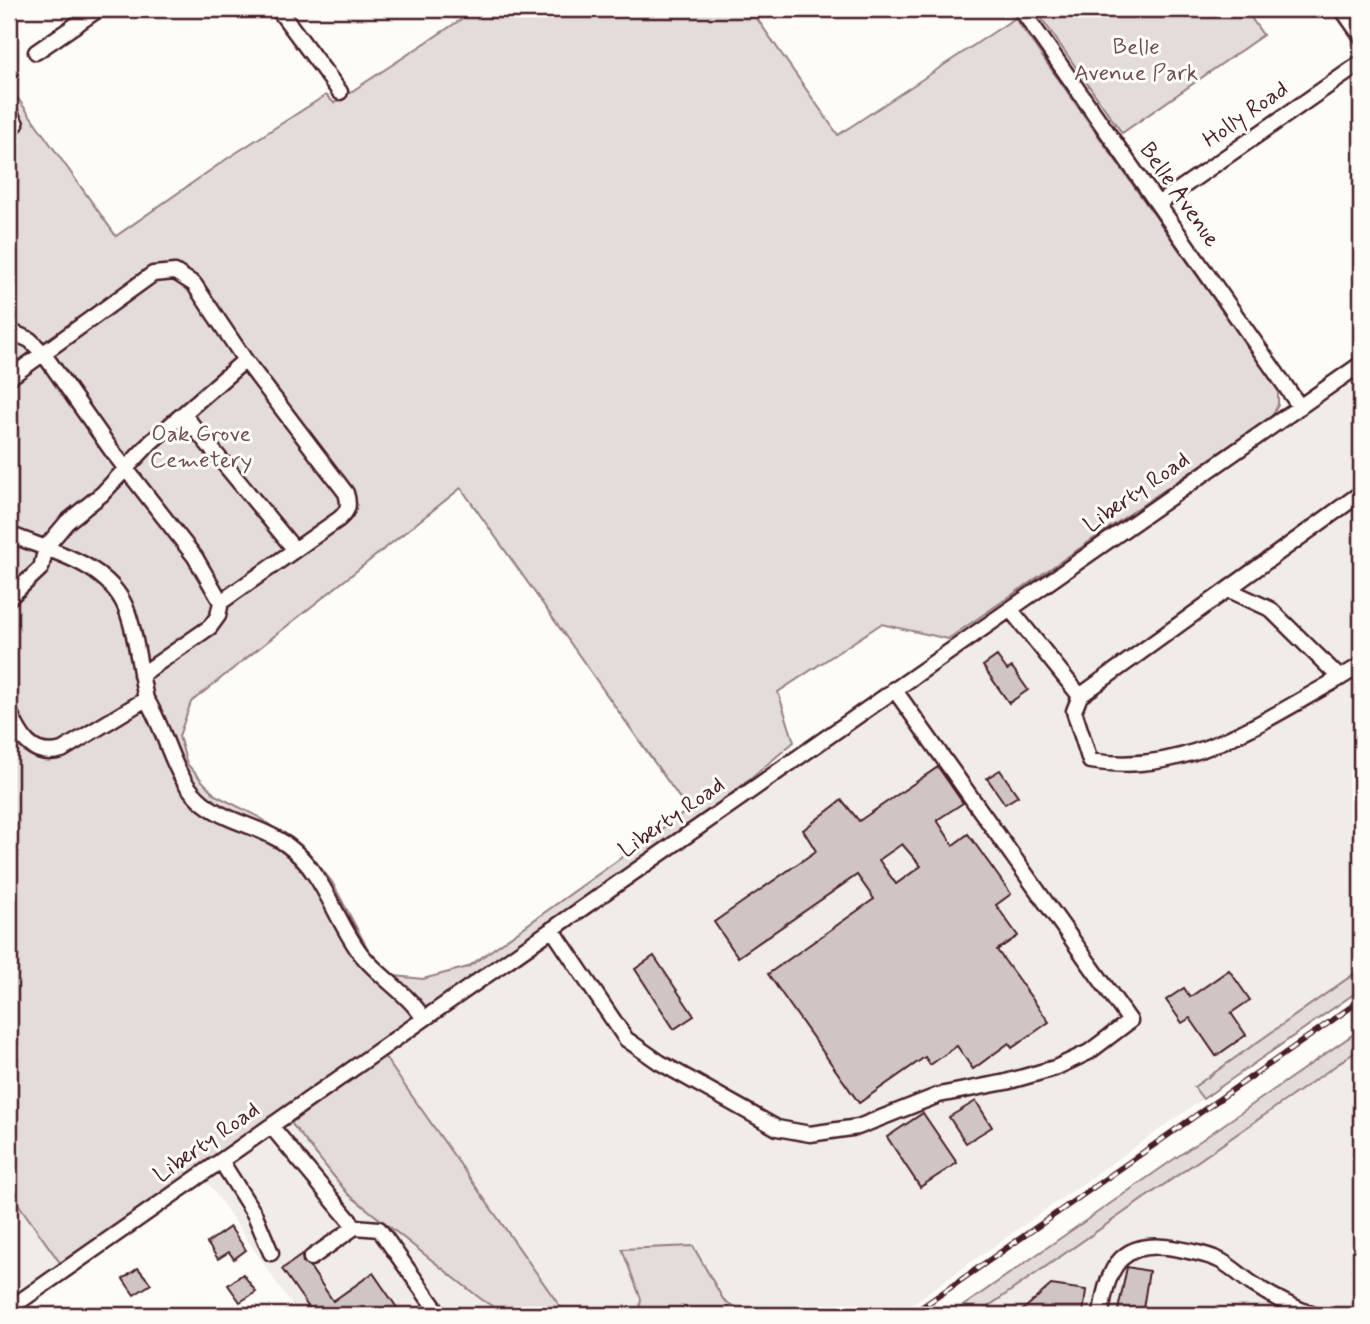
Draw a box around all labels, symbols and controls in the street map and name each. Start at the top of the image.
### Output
park label: Belle Avenue Park [1074,33,1198,89]
street label: Holly Road [1197,75,1295,155]
street label: Belle Avenue [1132,137,1226,254]
park label: Oak Grove Cemetery [150,420,252,476]
street label: Liberty Road [1078,446,1196,540]
street label: Liberty Road [613,771,731,865]
street label: Liberty Road [148,1096,266,1190]

